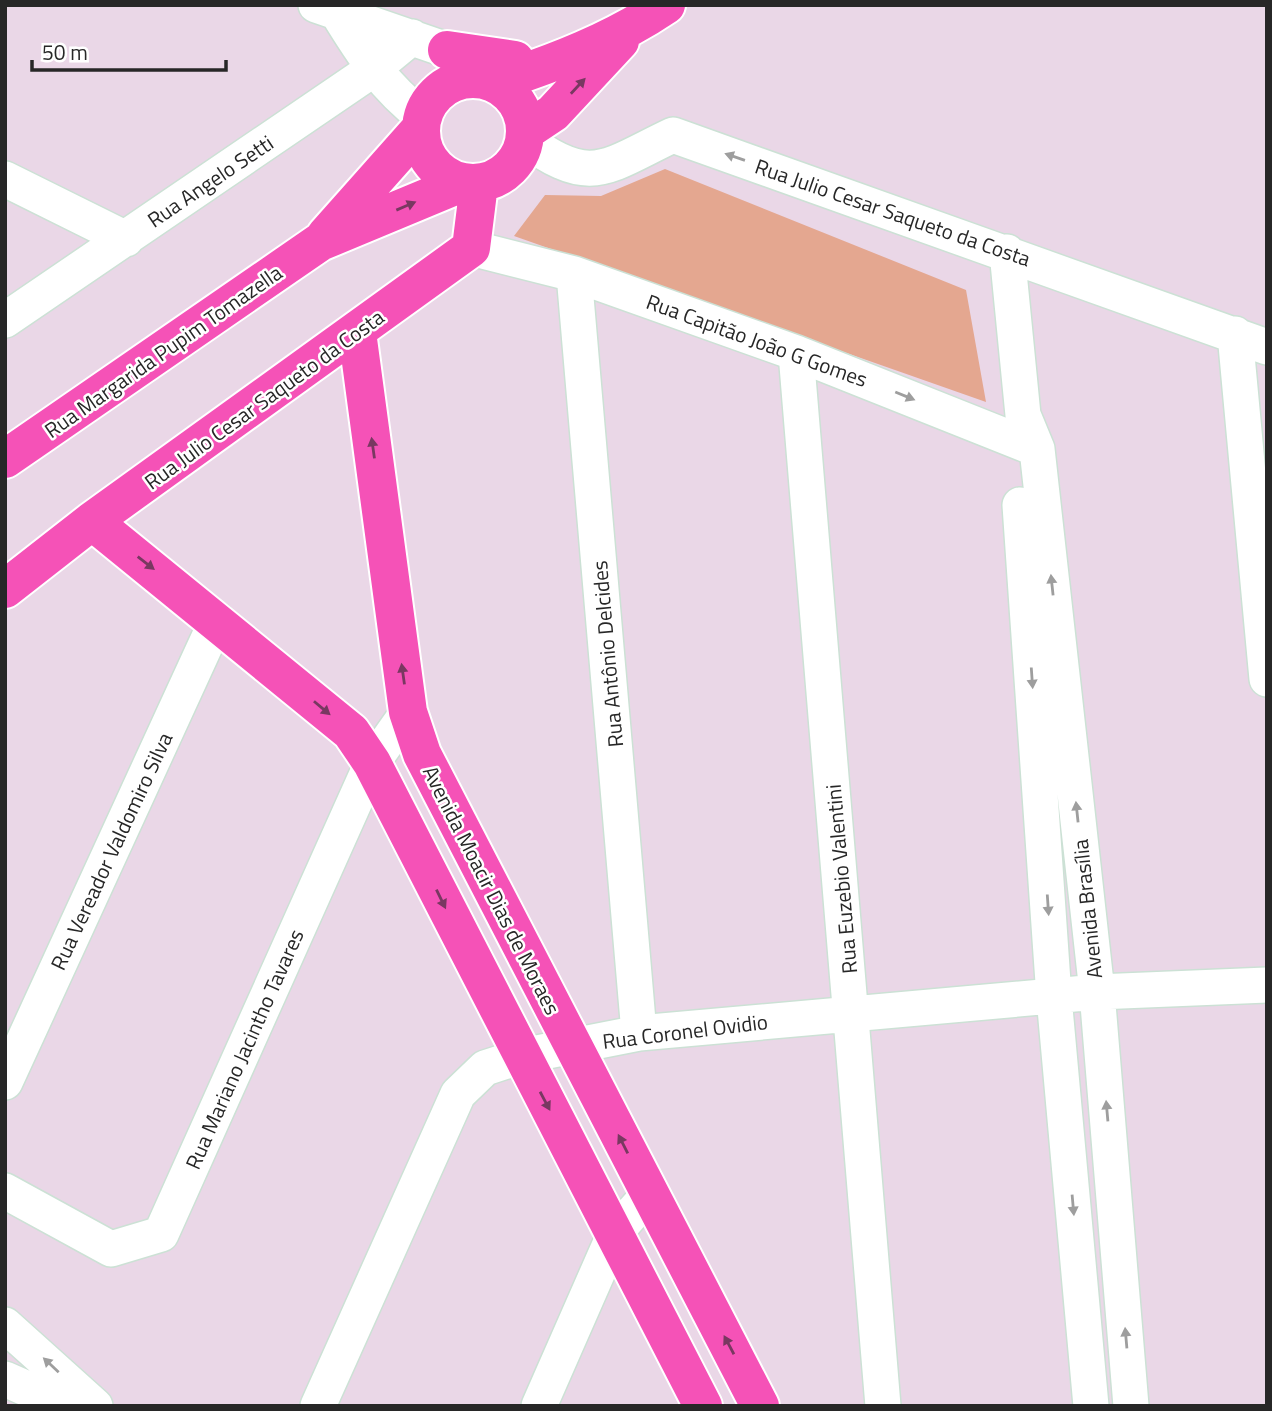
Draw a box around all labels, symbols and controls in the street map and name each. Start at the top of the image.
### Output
scale bar [32,28,226,72]
text: 50 m [42,36,88,68]
one-way arrow [569,78,585,95]
street label: Rua Angelo Setti [140,127,280,235]
street label: Rua Julio Cesar Saqueto da Costa [751,150,1036,274]
one-way arrow [724,151,745,162]
one-way arrow [395,201,416,212]
street label: Rua Margarida Pupim Tomazella [38,256,289,446]
street label: Rua Capitão João G Gomes [642,285,872,395]
street label: Rua Julio Cesar Saqueto da Costa [138,301,391,497]
one-way arrow [895,391,916,402]
one-way arrow [367,437,378,459]
one-way arrow [136,556,154,571]
street label: Rua Antônio Delcides [583,559,631,749]
one-way arrow [1046,574,1057,596]
one-way arrow [398,663,409,685]
one-way arrow [1027,667,1038,689]
one-way arrow [312,700,330,715]
street label: Rua Vereador Valdomiro Silva [42,726,180,975]
street label: Avenida Moacir Dias de Moraes [415,760,569,1020]
street label: Rua Euzebio Valentini [817,783,865,975]
one-way arrow [1071,800,1082,822]
street label: Avenida Brasília [1064,837,1110,980]
one-way arrow [435,889,446,909]
one-way arrow [1043,894,1054,916]
street label: Rua Mariano Jacintho Tavares [176,924,312,1174]
street label: Rua Coronel Ovidio [601,1005,769,1057]
one-way arrow [540,1091,551,1111]
one-way arrow [1101,1100,1112,1122]
one-way arrow [618,1134,629,1154]
one-way arrow [1068,1194,1079,1216]
one-way arrow [1120,1327,1131,1349]
one-way arrow [723,1335,735,1355]
one-way arrow [42,1357,60,1373]

